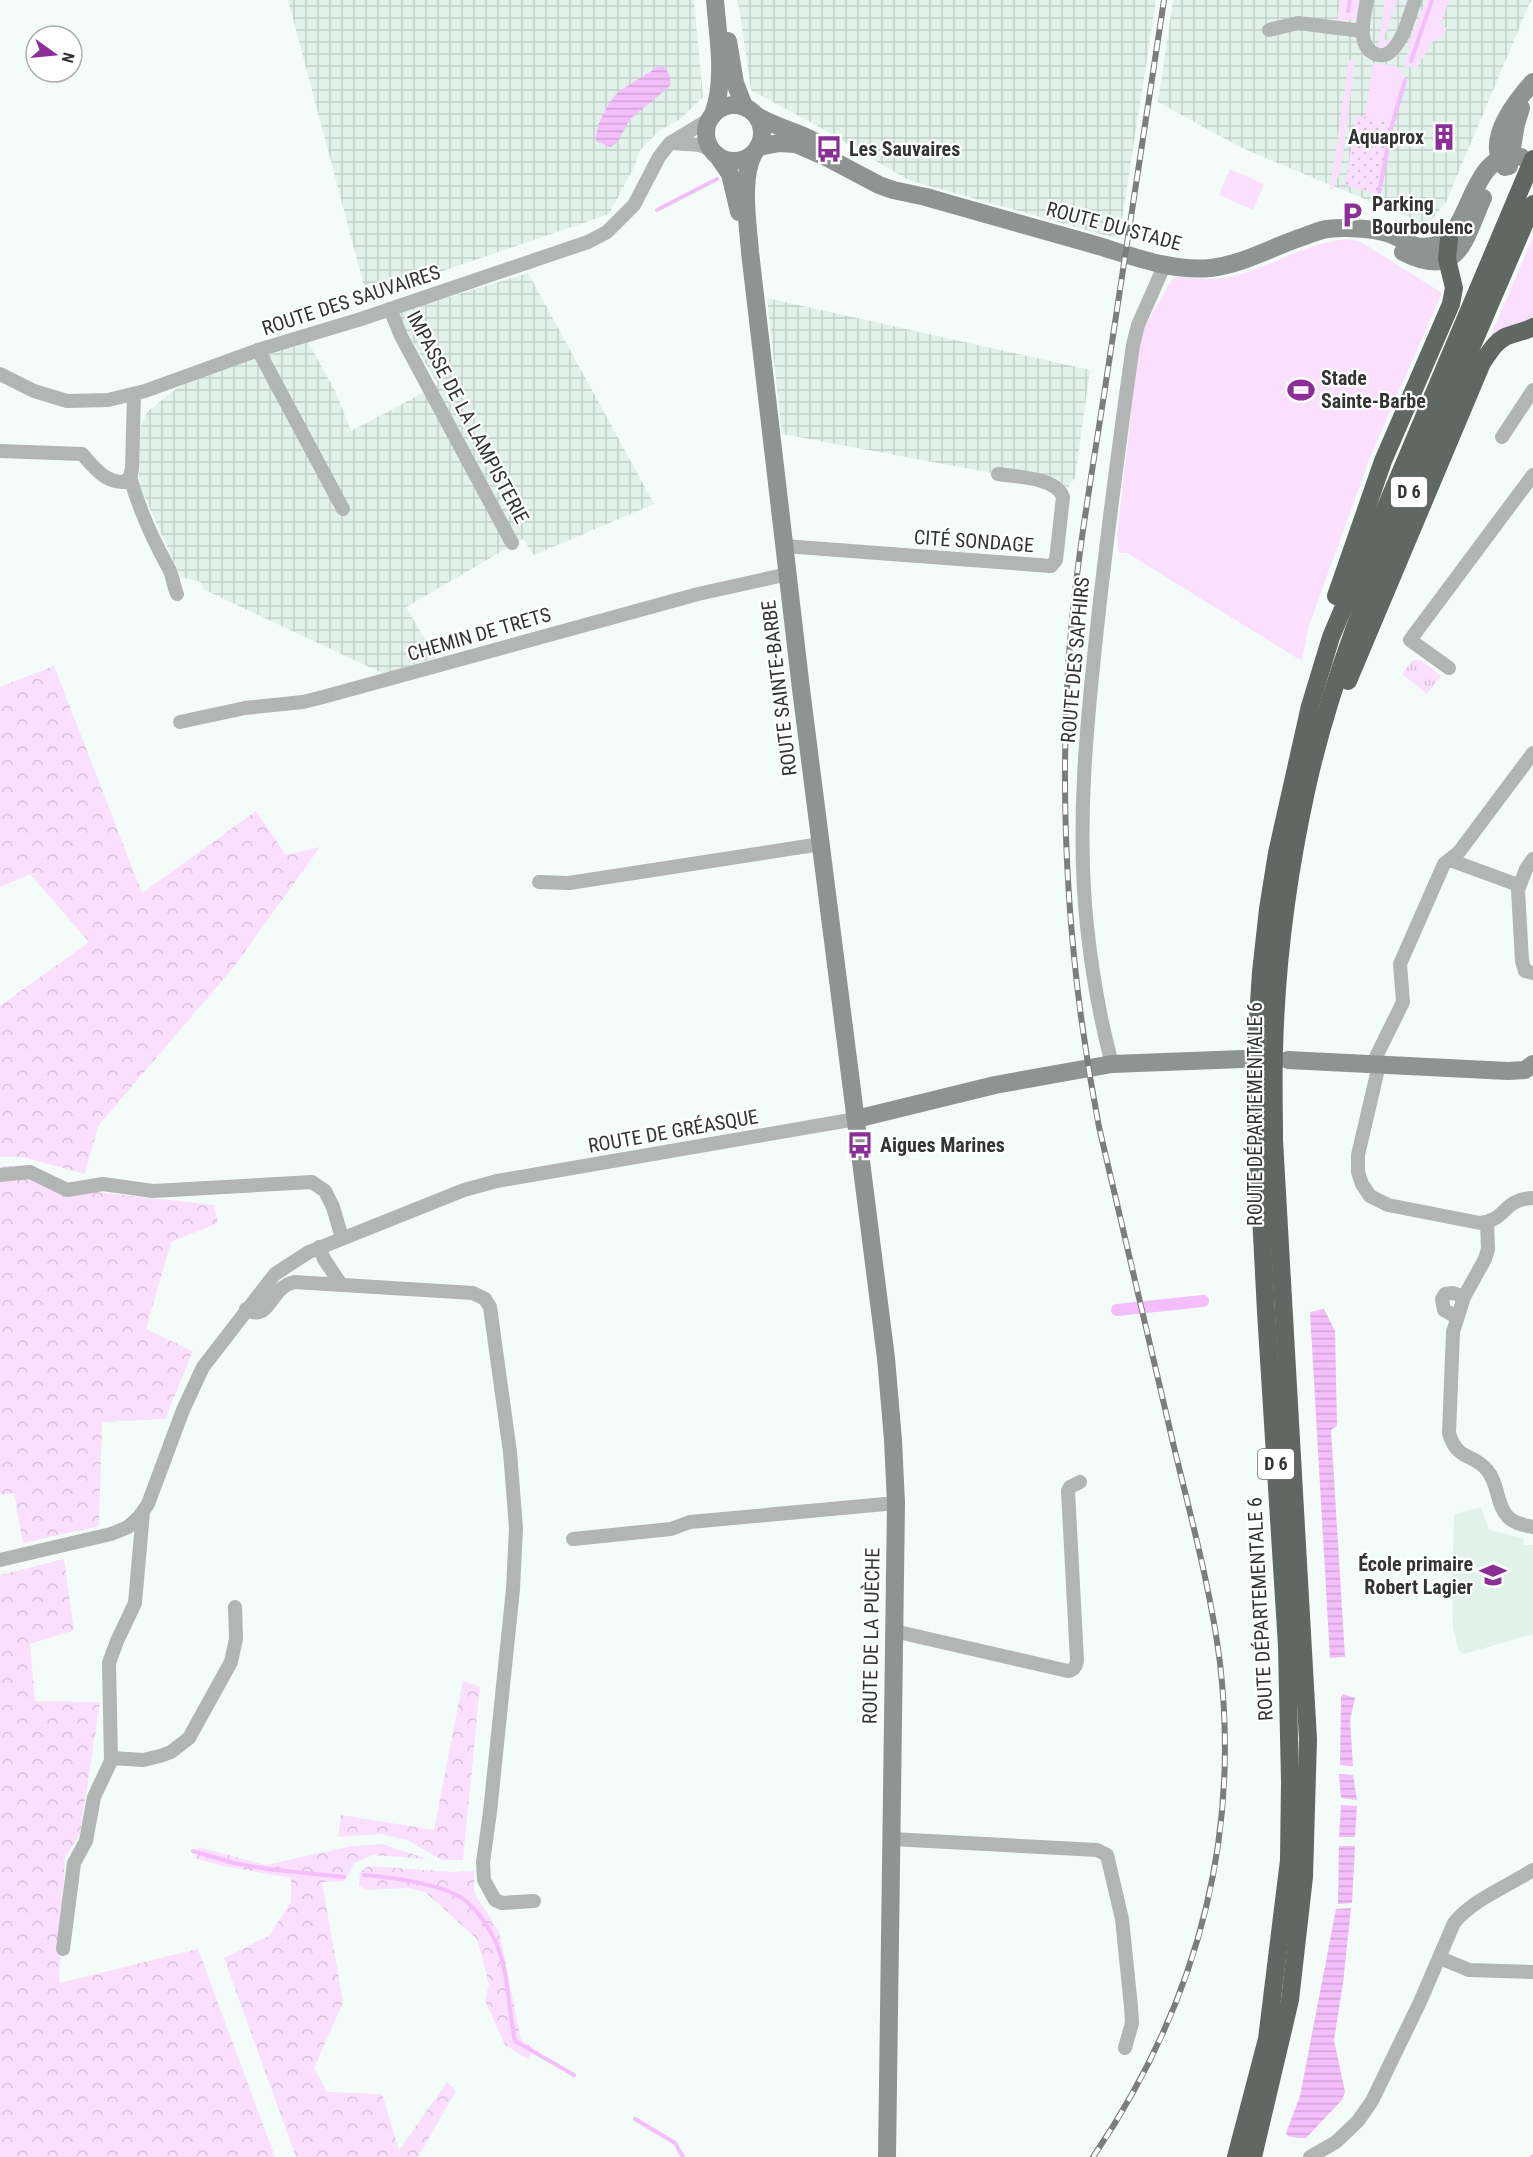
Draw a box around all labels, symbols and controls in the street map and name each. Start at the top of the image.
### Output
north arrow [24,24,84,84]
text: N [58,51,78,65]
building icon: Aquaprox [1429,122,1459,152]
place label: Aquaprox [1348,125,1424,149]
bus stop icon: Les Sauvaires [814,134,844,164]
place label: Les Sauvaires [849,137,960,161]
place label: Parking Bourboulenc [1372,192,1473,239]
street label: ROUTE DU STADE [1044,196,1184,256]
parking icon: Parking Bourboulenc [1337,200,1367,230]
street label: ROUTE DES SAUVAIRES [259,260,443,340]
street label: IMPASSE DE LA LAMPISTERIE [402,307,534,527]
place label: Stade Sainte-Barbe [1321,366,1426,413]
sports icon: Stade Sainte-Barbe [1286,375,1316,405]
road number: D 6 [1391,477,1427,507]
street label: CITÉ SONDAGE [913,525,1035,557]
street label: ROUTE DES SAPHIRS [1056,576,1094,744]
street label: ROUTE SAINTE-BARBE [756,599,802,777]
street label: CHEMIN DE TRETS [404,602,554,666]
street label: ROUTE DÉPARTEMENTALE 6 [1243,1002,1267,1226]
street label: ROUTE DE GRÉASQUE [586,1104,760,1158]
bus stop icon: Aigues Marines [845,1130,875,1160]
place label: Aigues Marines [880,1133,1005,1157]
road number: D 6 [1258,1449,1294,1479]
street label: ROUTE DÉPARTEMENTALE 6 [1242,1497,1278,1721]
street label: ROUTE DE LA PUÈCHE [857,1547,885,1724]
place label: École primaire Robert Lagier [1358,1552,1473,1599]
school or university icon: École primaire Robert Lagier [1478,1560,1508,1590]

